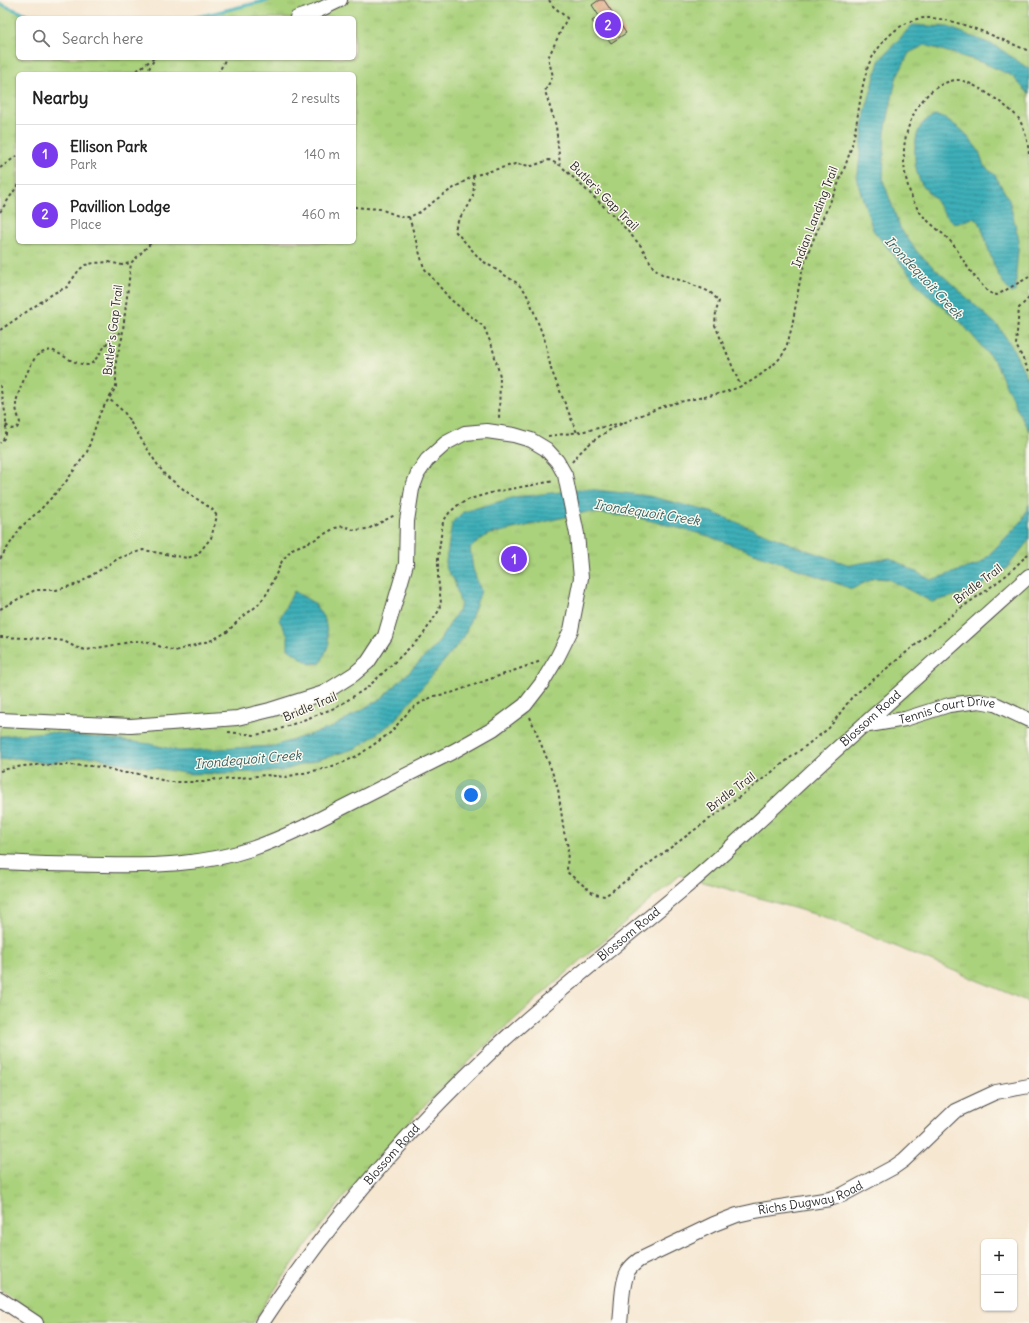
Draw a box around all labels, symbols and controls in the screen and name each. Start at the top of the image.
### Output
pin: 2 [595,10,621,40]
search box [16,16,356,60]
icon: search [30,27,52,49]
text: Search here [62,29,143,48]
text: Nearby [32,87,88,109]
text: 2 results [291,90,340,107]
text: Ellison Park [70,137,147,156]
text: 1 [42,146,48,163]
text: 140 m [304,146,340,163]
text: Park [70,156,97,173]
street label: Butler's Gap Trail [567,158,642,233]
street label: Indian Landing Trail [788,164,841,270]
text: Pavillion Lodge [70,197,170,216]
text: 2 [41,206,49,223]
text: 460 m [302,206,340,223]
text: Place [70,216,101,233]
water label: Irondequoit Creek [881,233,967,323]
street label: Butler's Gap Trail [100,284,126,376]
water label: Irondequoit Creek [593,496,702,529]
pin: 1 [501,544,527,574]
street label: Bridle Trail [950,560,1005,607]
street label: Blossom Road [837,687,904,749]
street label: Bridle Trail [281,689,339,725]
street label: Tennis Court Drive [898,693,996,727]
water label: Irondequoit Creek [194,746,303,773]
street label: Bridle Trail [703,768,758,815]
your location [461,785,481,805]
street label: Blossom Road [594,904,663,964]
street label: Blossom Road [360,1120,423,1188]
street label: Richs Dugway Road [757,1177,865,1217]
map controls [981,1239,1017,1311]
button: + [981,1239,1017,1275]
button: − [981,1275,1017,1311]

